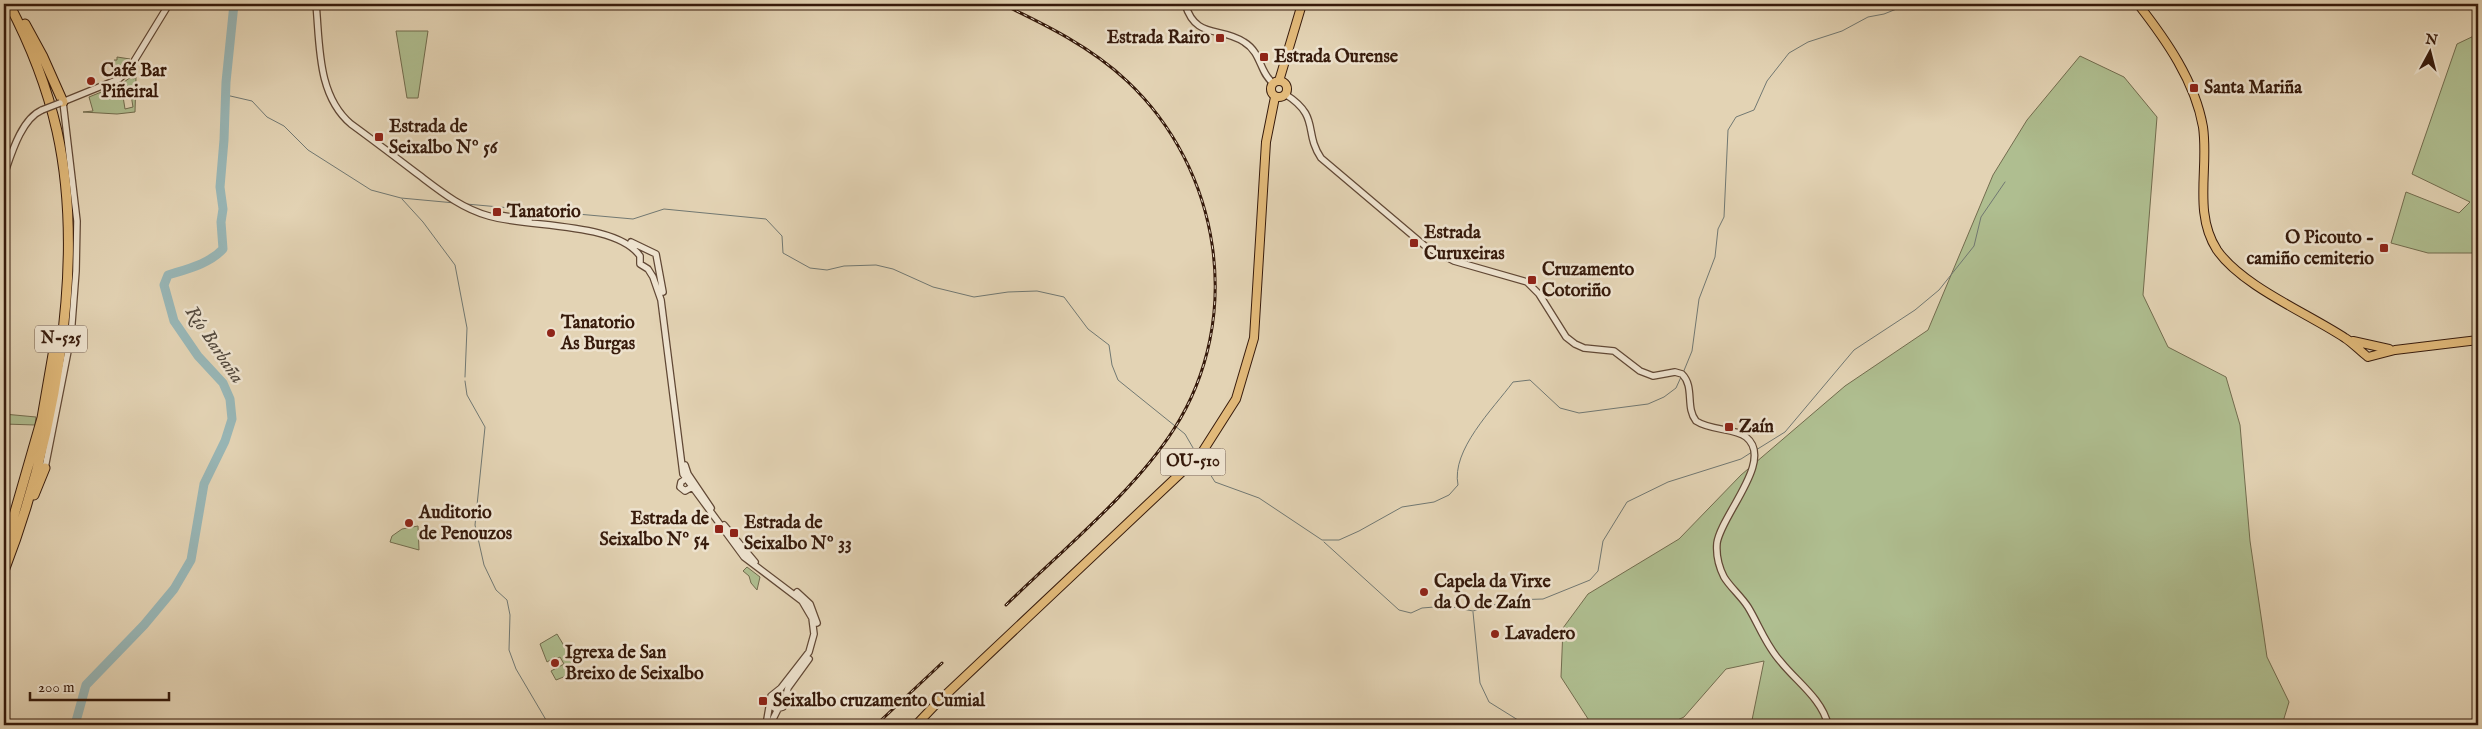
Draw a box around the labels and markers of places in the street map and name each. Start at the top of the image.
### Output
place label: Estrada Rairo [1107,27,1210,50]
marker: Estrada Rairo [1214,32,1226,44]
place label: Estrada Ourense [1274,46,1399,69]
marker: Estrada Ourense [1258,51,1270,63]
place label: Café Bar Piñeiral [101,60,167,104]
marker: Café Bar Piñeiral [85,75,97,87]
place label: Santa Mariña [2204,77,2303,100]
marker: Santa Mariña [2188,82,2200,94]
place label: Estrada de Seixalbo Nº 56 [389,116,499,160]
marker: Estrada de Seixalbo Nº 56 [373,131,385,143]
place label: Tanatorio [506,201,581,224]
marker: Tanatorio [491,206,503,218]
place label: Estrada Curuxeiras [1424,222,1505,266]
place label: O Picouto - camiño cemiterio [2246,227,2374,271]
marker: Estrada Curuxeiras [1408,237,1420,249]
marker: O Picouto - camiño cemiterio [2378,242,2390,254]
place label: Cruzamento Cotoriño [1542,259,1635,303]
marker: Cruzamento Cotoriño [1526,274,1538,286]
place label: Tanatorio As Burgas [560,312,636,356]
marker: Tanatorio As Burgas [545,327,557,339]
place label: Zaín [1739,416,1774,439]
marker: Zaín [1723,421,1735,433]
place label: Auditorio de Penouzos [418,502,513,546]
place label: Estrada de Seixalbo Nº 54 [599,508,710,552]
place label: Estrada de Seixalbo Nº 33 [744,512,852,556]
marker: Auditorio de Penouzos [403,517,415,529]
marker: Estrada de Seixalbo Nº 54 [713,523,725,535]
marker: Estrada de Seixalbo Nº 33 [728,527,740,539]
place label: Capela da Virxe da O de Zaín [1434,571,1551,615]
marker: Capela da Virxe da O de Zaín [1418,586,1430,598]
place label: Lavadero [1505,623,1576,646]
marker: Lavadero [1489,628,1501,640]
place label: Igrexa de San Breixo de Seixalbo [565,642,704,686]
marker: Igrexa de San Breixo de Seixalbo [549,657,561,669]
place label: Seixalbo cruzamento Cumial [773,690,986,713]
marker: Seixalbo cruzamento Cumial [757,695,769,707]

